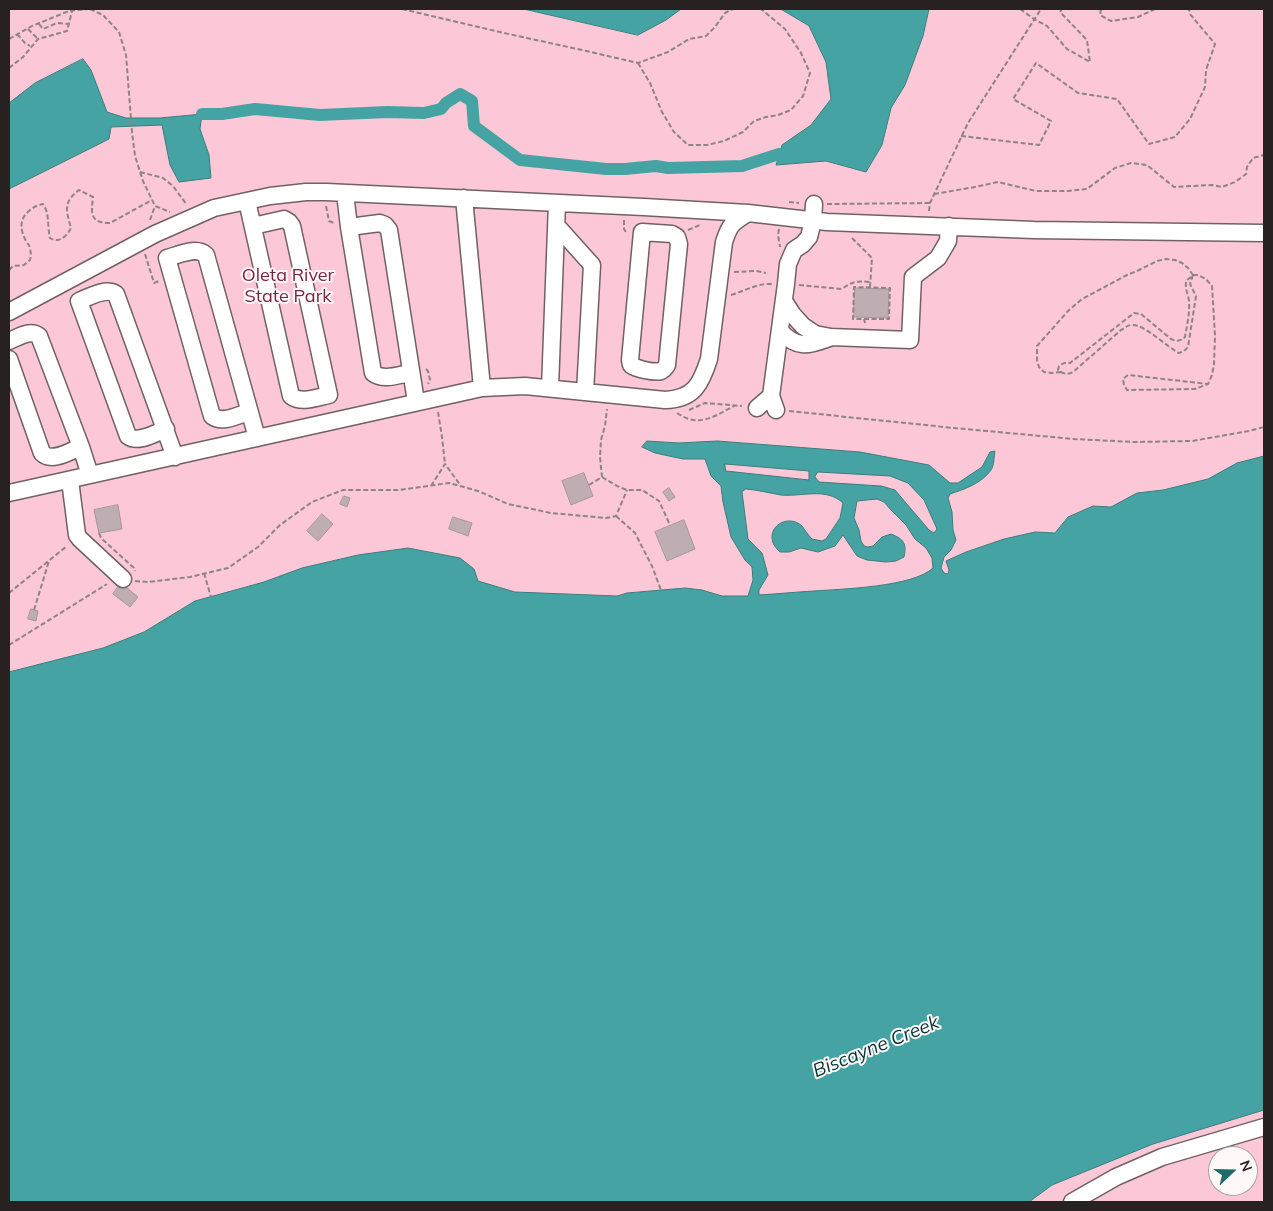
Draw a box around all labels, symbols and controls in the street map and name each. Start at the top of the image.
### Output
park label: Oleta River State Park [242,265,334,308]
water label: Biscayne Creek [809,1011,943,1083]
north arrow [1208,1146,1258,1196]
text: N [1236,1158,1256,1174]

